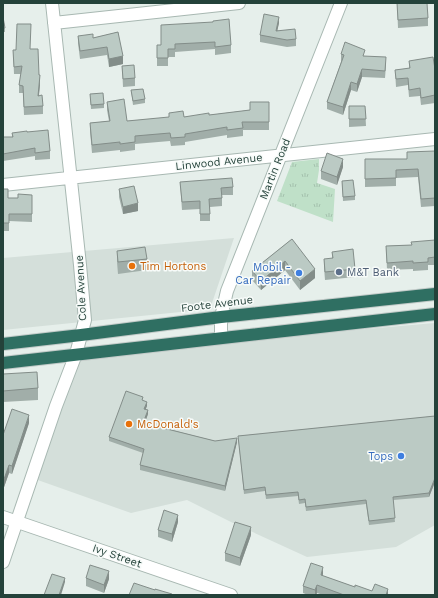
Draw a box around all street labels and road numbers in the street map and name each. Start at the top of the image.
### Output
street label: Martin Road [257,137,293,201]
street label: Linwood Avenue [175,151,263,173]
street label: Cole Avenue [73,255,89,321]
street label: Foote Avenue [180,293,254,315]
street label: Ivy Street [91,542,144,571]

